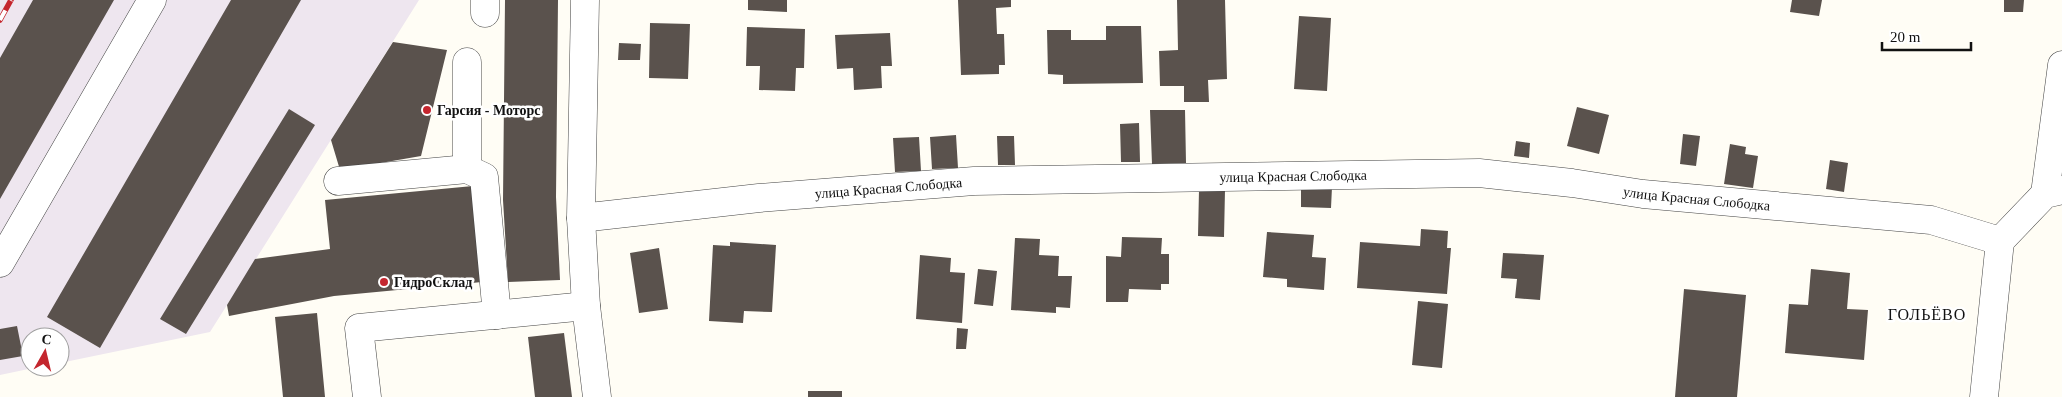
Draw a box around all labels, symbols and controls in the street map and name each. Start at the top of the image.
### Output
scale bar [1882,20,1971,52]
text: 20 m [1890,29,1921,45]
place label: Гарсия - Моторс [437,103,541,118]
marker: Гарсия - Моторс [421,104,433,116]
street label: улица Красная Слободка [1219,168,1368,185]
street label: улица Красная Слободка [814,175,963,202]
street label: улица Красная Слободка [1622,184,1771,214]
place label: ГидроСклад [394,275,472,290]
marker: ГидроСклад [378,276,390,288]
district label: ГОЛЬЁВО [1888,306,1966,323]
north arrow [20,327,70,377]
text: С [41,331,53,348]

